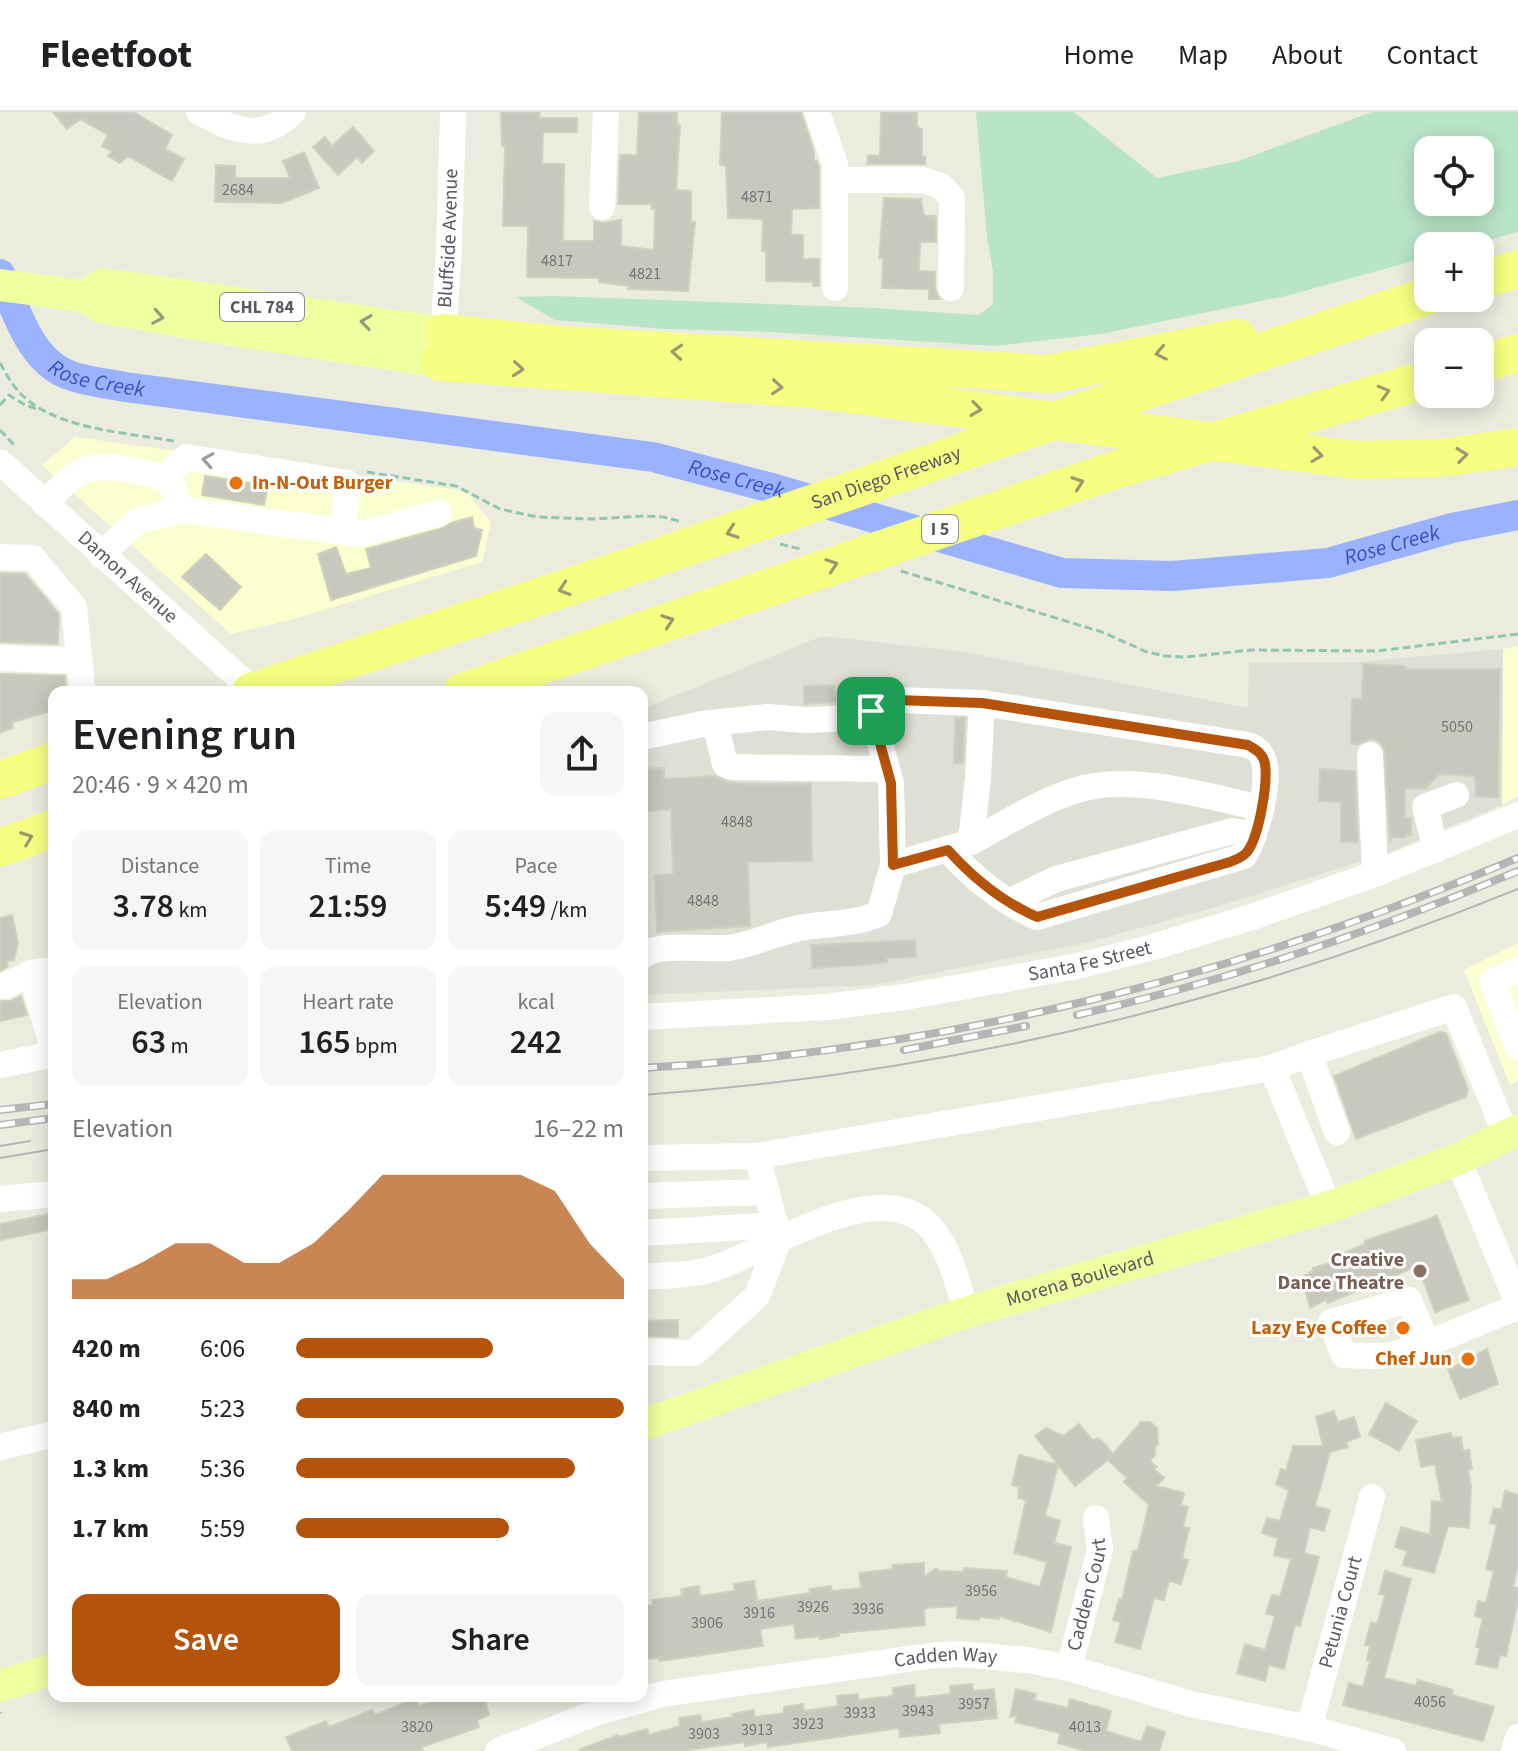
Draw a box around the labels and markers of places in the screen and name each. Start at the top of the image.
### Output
place label: In-N-Out Burger [252,469,393,497]
marker: In-N-Out Burger [227,474,245,492]
pin [837,677,905,745]
place label: Creative Dance Theatre [1278,1246,1404,1297]
marker: Creative Dance Theatre [1411,1262,1429,1280]
place label: Lazy Eye Coffee [1251,1314,1387,1342]
marker: Lazy Eye Coffee [1394,1319,1412,1337]
place label: Chef Jun [1375,1345,1452,1373]
marker: Chef Jun [1459,1350,1477,1368]

